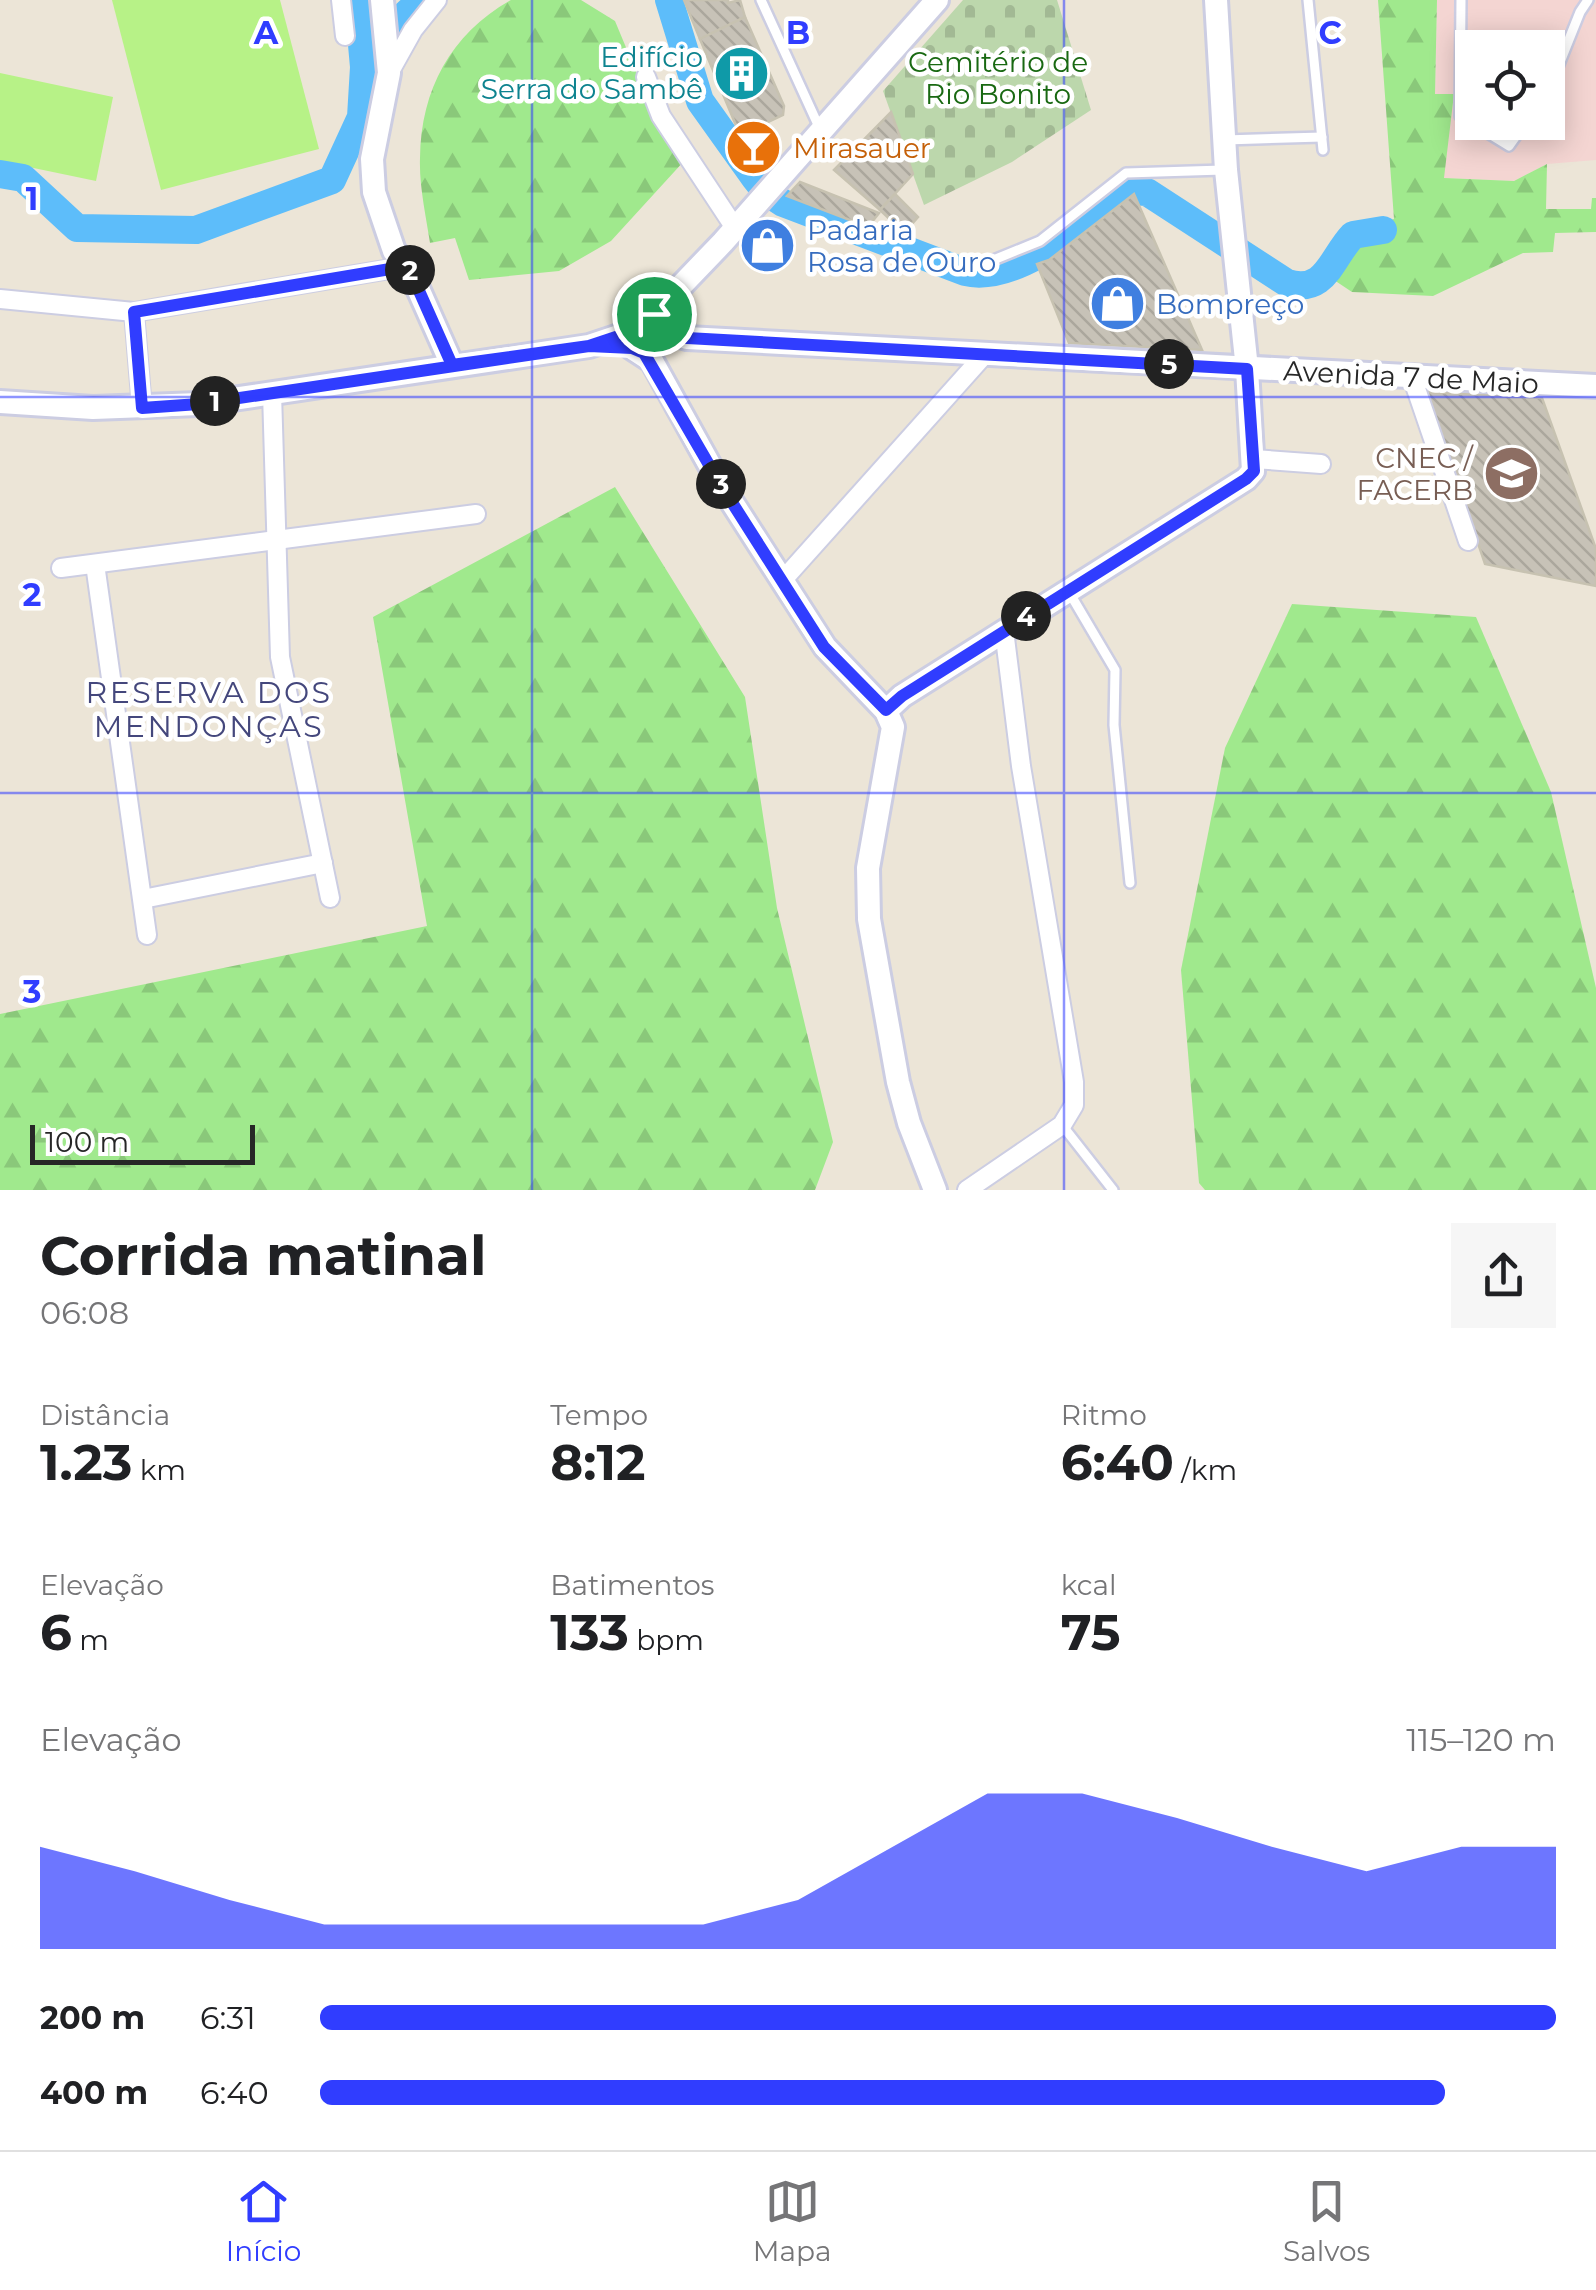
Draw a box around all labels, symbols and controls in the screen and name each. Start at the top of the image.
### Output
text: A [253,13,279,52]
text: B [786,13,810,52]
text: C [1318,13,1342,52]
map controls [1455,30,1565,140]
button: locate [1455,30,1565,140]
place label: Edifício Serra do Sambê [481,40,703,106]
building icon: Edifício Serra do Sambê [712,43,772,103]
park label: Cemitério de Rio Bonito [908,45,1088,111]
bar icon: Mirasauer [724,118,784,178]
place label: Mirasauer [793,131,931,165]
text: 1 [26,179,38,218]
place label: Padaria Rosa de Ouro [807,213,996,279]
shop icon: Padaria Rosa de Ouro [738,216,798,276]
pin: 2 [385,245,435,295]
text: 2 [402,253,418,287]
pin [612,272,697,357]
shop icon: Bompreço [1087,274,1147,334]
icon: arrive [627,287,682,342]
place label: Bompreço [1156,287,1304,321]
pin: 5 [1144,339,1194,389]
text: 5 [1161,347,1177,381]
street label: Avenida 7 de Maio [1282,353,1540,401]
pin: 1 [190,376,240,426]
text: 1 [210,384,220,418]
place label: CNEC / FACERB [1356,441,1475,507]
school or university icon: CNEC / FACERB [1482,444,1542,504]
pin: 3 [696,459,746,509]
text: 3 [713,467,729,501]
text: 2 [23,575,41,614]
pin: 4 [1001,591,1051,641]
text: 4 [1016,599,1036,633]
district label: RESERVA DOS MENDONÇAS [85,674,333,745]
text: 3 [22,972,41,1011]
scale bar [30,1120,255,1164]
text: 100 m [45,1125,129,1159]
text: Corrida matinal [40,1222,487,1289]
button: share [1451,1223,1556,1328]
text: 06:08 [40,1293,129,1332]
text: Distância [40,1398,170,1432]
text: Tempo [550,1398,648,1432]
text: Ritmo [1061,1398,1147,1432]
text: 1.23 [40,1432,132,1493]
text: 8:12 [550,1432,646,1493]
text: 6:40 [1061,1432,1174,1493]
text: km [132,1453,186,1487]
text: /km [1174,1453,1237,1487]
text: Elevação [40,1568,164,1602]
text: Batimentos [550,1568,714,1602]
text: kcal [1061,1568,1117,1602]
text: 6 [40,1602,72,1663]
text: 133 [550,1602,629,1663]
text: 75 [1061,1602,1121,1663]
text: m [72,1623,109,1657]
text: bpm [629,1623,704,1657]
text: Elevação [40,1720,182,1759]
text: 115–120 m [1406,1720,1556,1759]
text: 200 m [40,1998,145,2037]
text: 6:31 [200,1998,256,2037]
text: 400 m [40,2073,148,2112]
text: 6:40 [200,2073,269,2112]
tab: Início [226,2174,301,2268]
tab: Mapa [753,2174,831,2268]
tab: Salvos [1283,2174,1370,2268]

